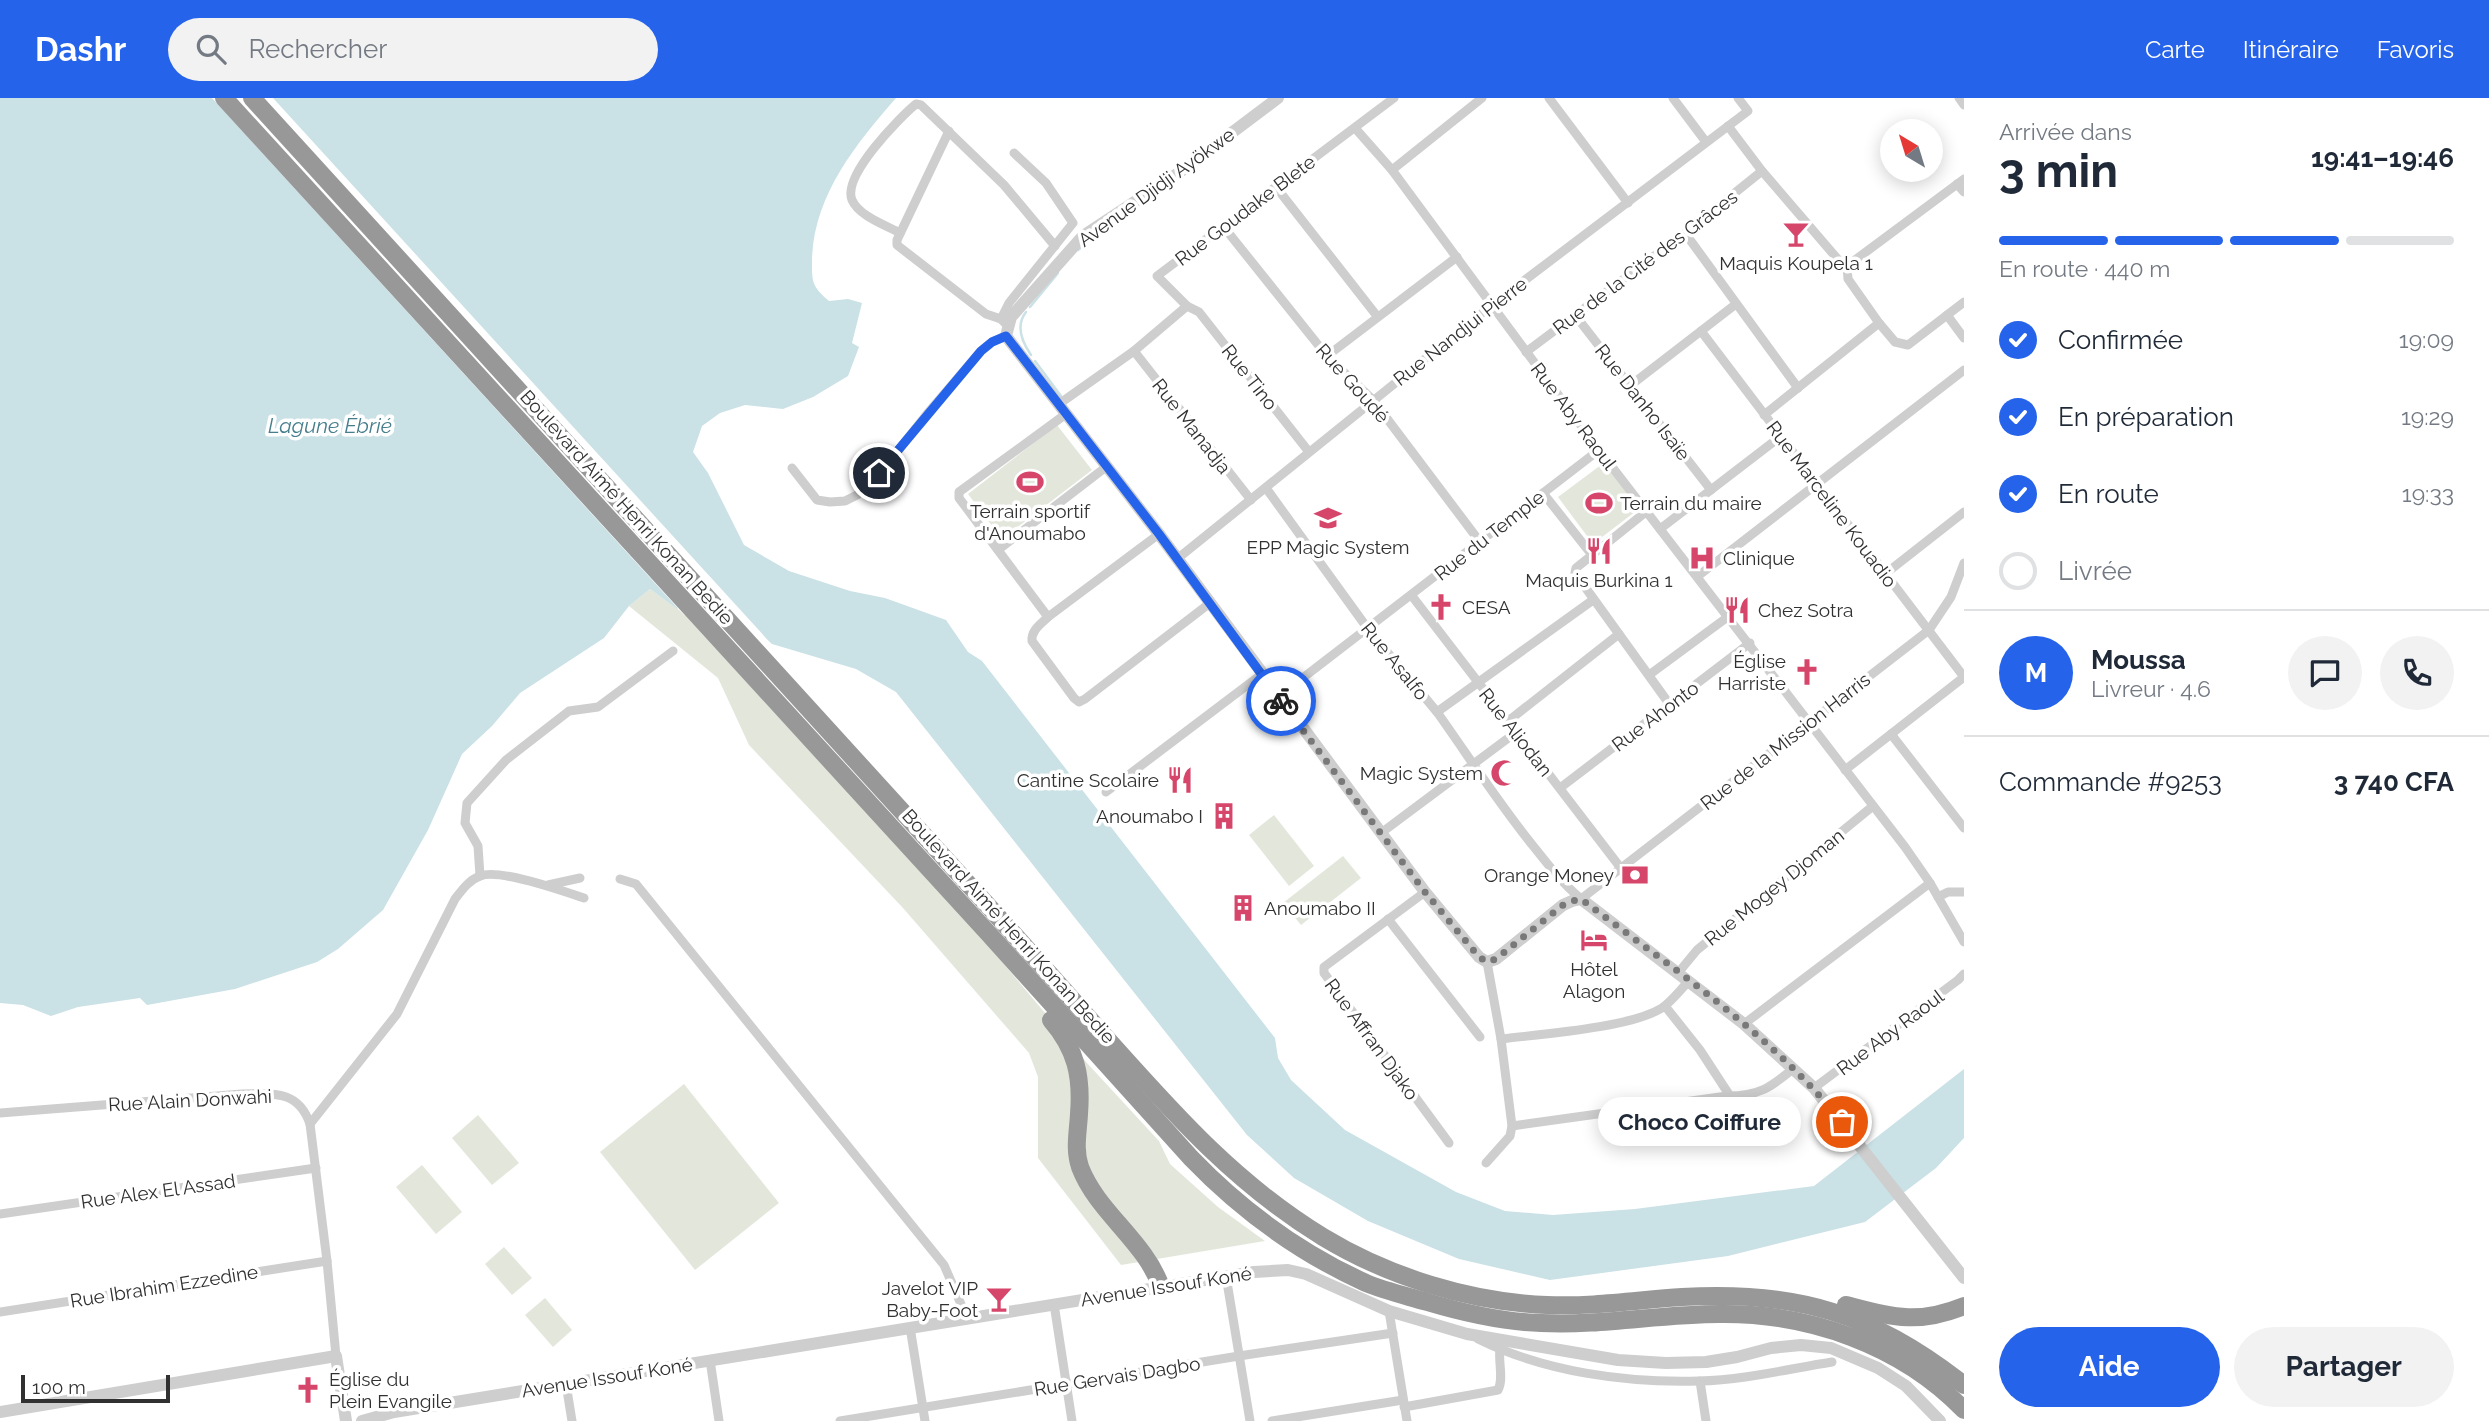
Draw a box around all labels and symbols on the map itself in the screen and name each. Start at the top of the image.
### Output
north arrow [1880,119,1942,182]
street label: Avenue Djidji Ayökwe [1074,123,1238,251]
street label: Rue Goudake Blete [1171,150,1319,270]
street label: Rue de la Cité des Grâces [1548,185,1742,339]
bar icon: Maquis Koupela 1 [1781,219,1811,249]
place label: Maquis Koupela 1 [1719,252,1873,274]
street label: Rue Nandjui Pierre [1389,272,1531,390]
street label: Rue Goudé [1312,339,1394,427]
street label: Rue Tino [1218,340,1282,414]
street label: Rue Danho Isaïe [1591,340,1695,464]
street label: Rue Aby Raoul [1527,358,1622,474]
street label: Rue Manadja [1148,374,1236,478]
street label: Boulevard Aimé Henri Konan Bedie [516,385,738,629]
water label: Lagune Ébrié [268,413,392,438]
street label: Rue Marceline Kouadio [1762,416,1902,592]
pin [849,443,909,503]
sports icon: Terrain sportif d'Anoumabo [1015,467,1045,497]
street label: Rue du Temple [1430,485,1548,585]
sports icon: Terrain du maire [1584,488,1614,518]
place label: Terrain du maire [1620,492,1762,514]
place label: Terrain sportif d'Anoumabo [970,500,1091,544]
school or university icon: EPP Magic System [1313,503,1343,533]
place label: EPP Magic System [1247,536,1409,558]
restaurant icon: Maquis Burkina 1 [1584,536,1614,566]
hospital icon: Clinique [1687,543,1717,573]
place label: Clinique [1723,547,1795,569]
place label: Maquis Burkina 1 [1525,569,1673,591]
church icon: CESA [1426,592,1456,622]
restaurant icon: Chez Sotra [1722,595,1752,625]
place label: CESA [1462,596,1511,618]
place label: Chez Sotra [1758,599,1853,621]
street label: Rue Asalfo [1357,618,1433,704]
place label: Église Harriste [1718,650,1786,694]
church icon: Église Harriste [1792,657,1822,687]
courier [1246,666,1316,736]
street label: Rue de la Mission Harris [1696,668,1874,814]
street label: Rue Ahonto [1607,676,1703,756]
street label: Rue Aliodan [1475,684,1557,780]
mosque icon: Magic System [1489,758,1519,788]
place label: Magic System [1360,762,1483,784]
restaurant icon: Cantine Scolaire [1165,765,1195,795]
place label: Cantine Scolaire [1017,769,1159,791]
building icon: Anoumabo I [1209,801,1239,831]
street label: Boulevard Aimé Henri Konan Bedie [898,804,1120,1048]
place label: Anoumabo I [1096,805,1203,827]
street label: Rue Mogey Djoman [1700,824,1848,950]
bank icon: Orange Money [1620,860,1650,890]
place label: Orange Money [1484,864,1614,886]
building icon: Anoumabo II [1228,893,1258,923]
place label: Anoumabo II [1264,897,1376,919]
hotel icon: Hôtel Alagon [1579,925,1609,955]
place label: Hôtel Alagon [1563,958,1625,1002]
street label: Rue Affran Djako [1321,974,1423,1104]
street label: Rue Aby Raoul [1832,984,1948,1079]
street label: Rue Alain Donwahi [108,1085,272,1115]
pin [1812,1092,1872,1152]
callout: Choco Coiffure [1597,1098,1800,1146]
street label: Rue Alex El Assad [79,1169,237,1213]
street label: Rue Ibrahim Ezzedine [69,1260,259,1312]
street label: Avenue Issouf Koné [1079,1262,1253,1310]
place label: Javelot VIP Baby-Foot [882,1277,979,1321]
bar icon: Javelot VIP Baby-Foot [984,1284,1014,1314]
street label: Rue Gervais Dagbo [1032,1352,1202,1400]
street label: Avenue Issouf Koné [520,1353,694,1401]
place label: Église du Plein Evangile [329,1368,452,1412]
scale bar [21,1372,170,1404]
church icon: Église du Plein Evangile [293,1375,323,1405]

